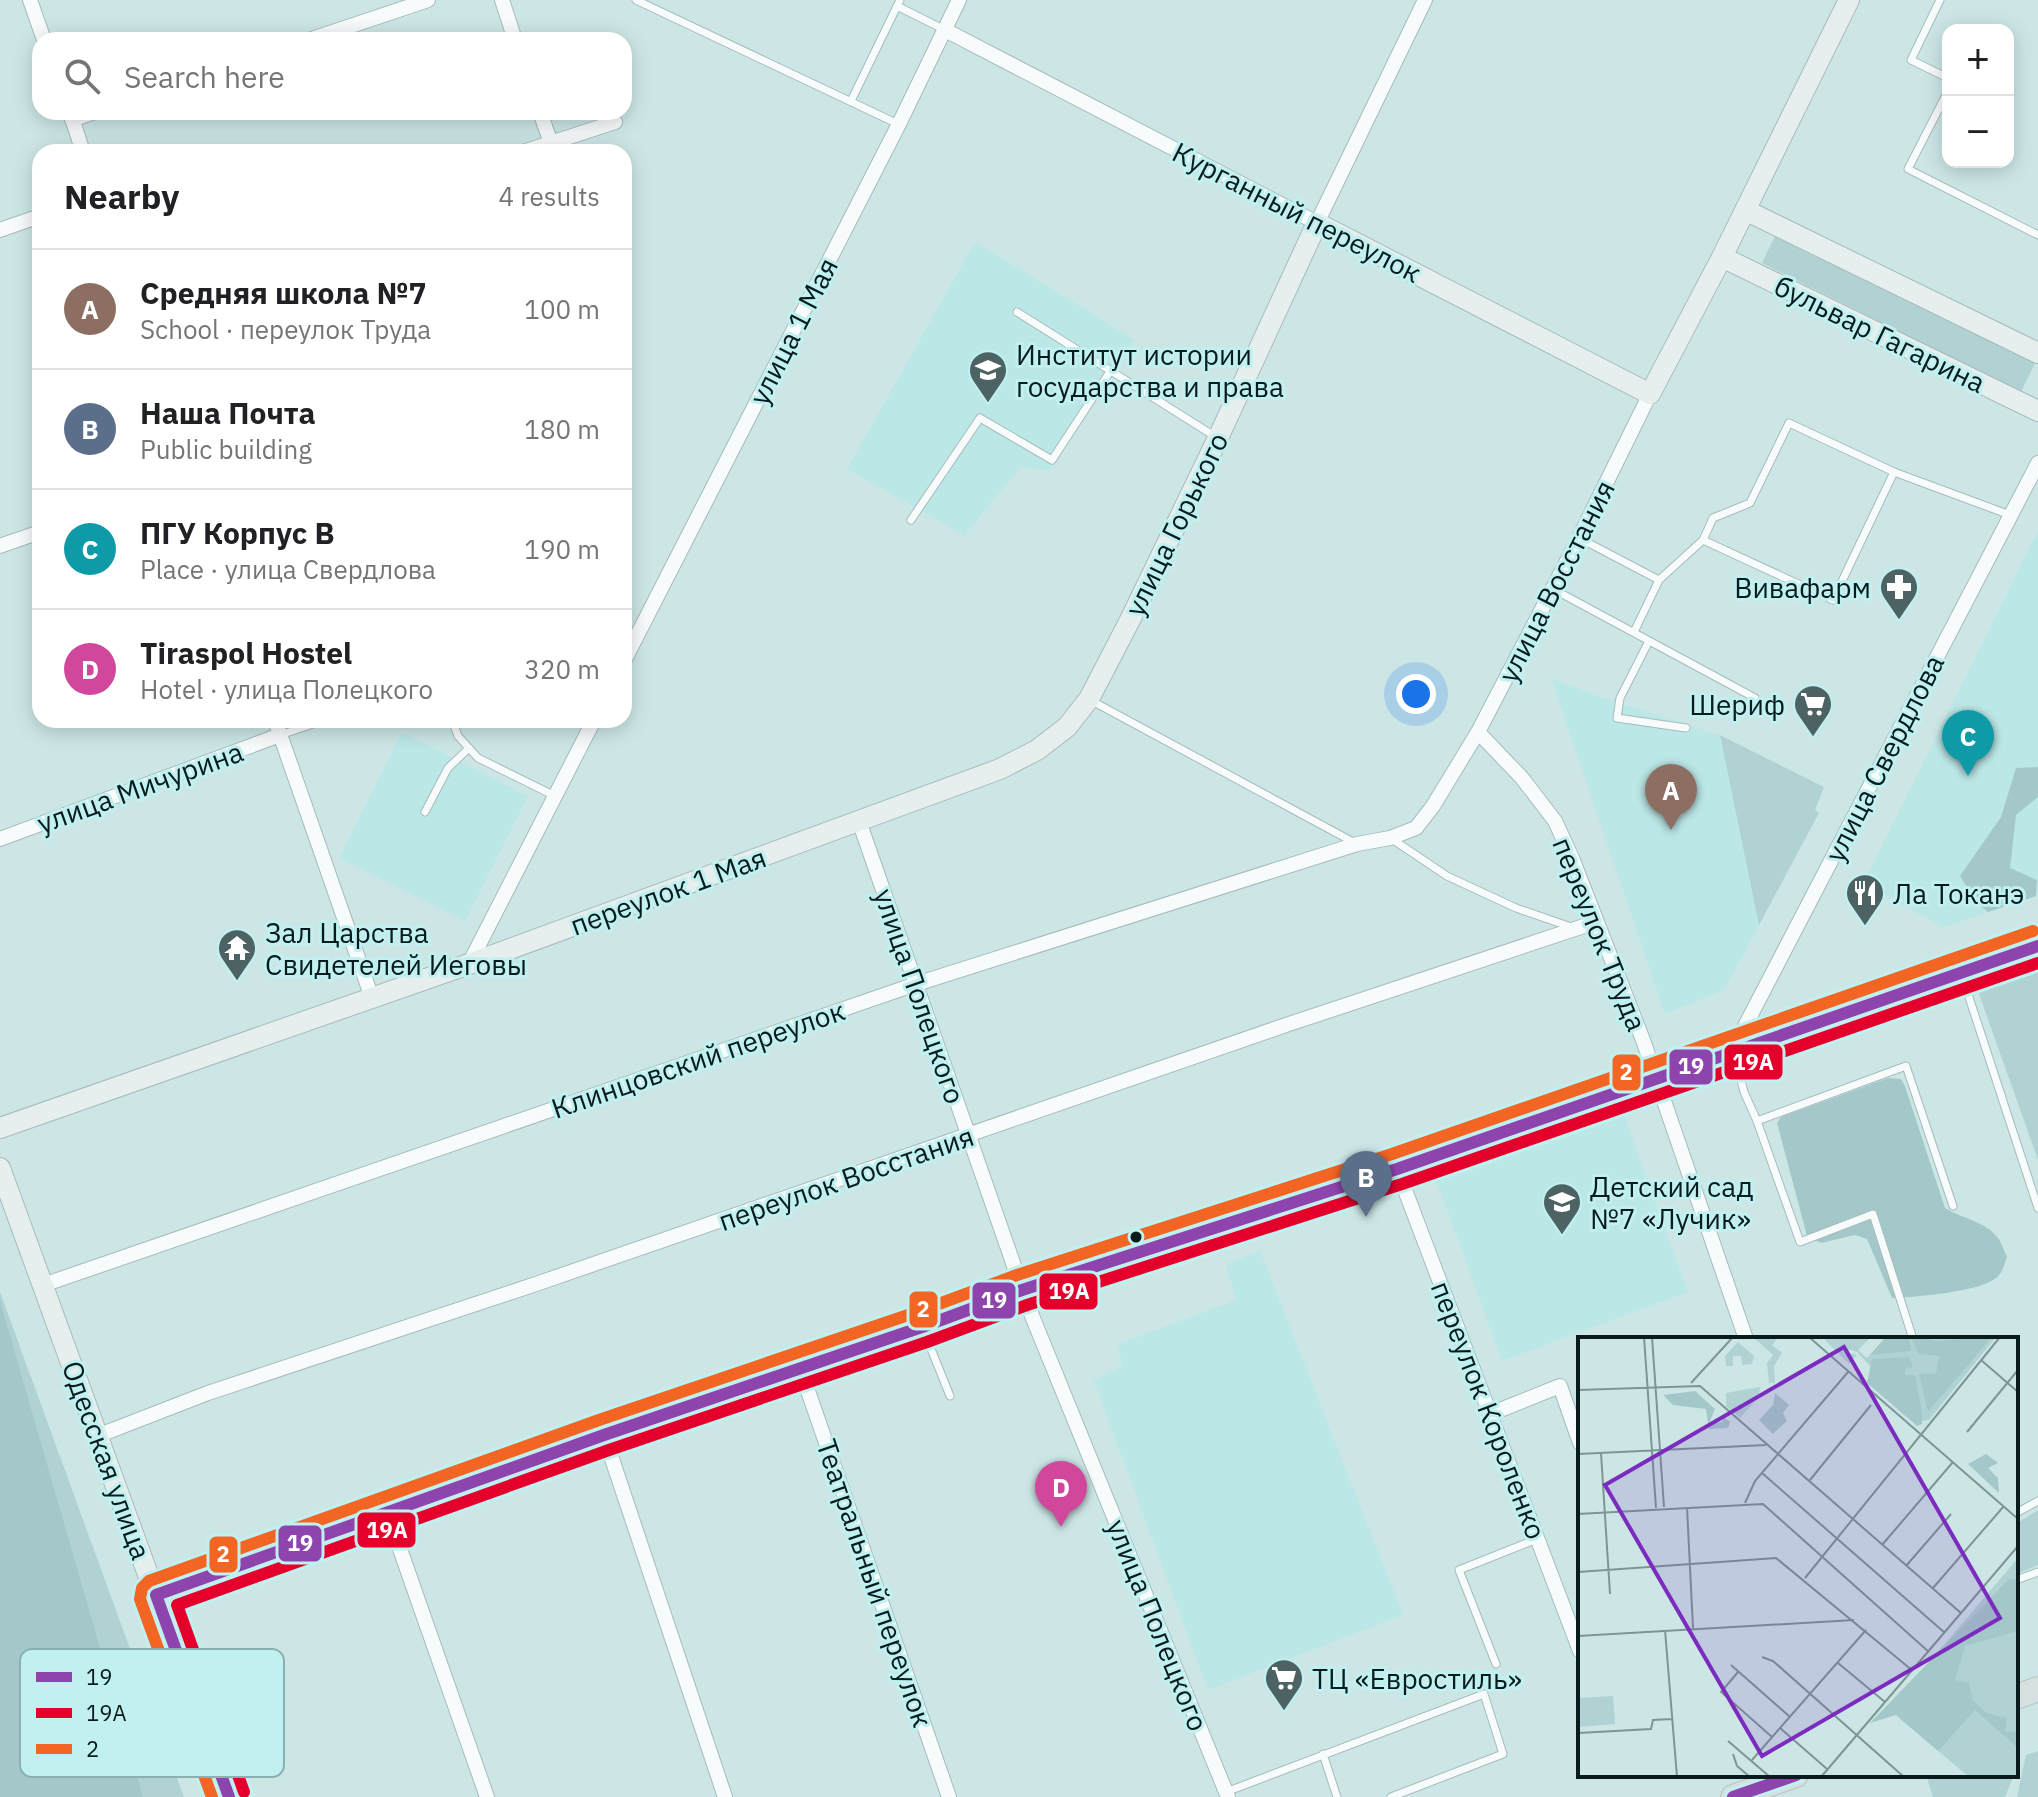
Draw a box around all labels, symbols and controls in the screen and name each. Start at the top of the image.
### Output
map controls [1942,24,2014,168]
button: + [1942,24,2014,96]
search box [32,32,632,120]
icon: search [60,54,104,98]
text: Search here [124,57,285,96]
button: − [1942,96,2014,168]
street label: Курганный переулок [1166,133,1428,291]
text: Nearby [64,174,179,218]
text: 4 results [498,179,600,213]
street label: улица 1 Мая [740,251,846,411]
street label: бульвар Гагарина [1768,267,1992,401]
text: Средняя школа №7 [140,273,427,312]
text: A [81,292,99,326]
text: 100 m [524,292,600,326]
text: School · переулок Труда [140,312,431,346]
place label: Институт истории государства и права [1016,336,1284,405]
school or university icon: Институт истории государства и права [967,349,1009,404]
text: Наша Почта [140,393,315,432]
text: B [81,412,99,446]
text: 180 m [524,412,600,446]
street label: улица Горького [1116,426,1236,622]
text: Public building [140,432,312,466]
street label: улица Восстания [1489,474,1623,688]
text: ПГУ Корпус В [140,513,334,552]
text: C [82,532,98,566]
text: 190 m [524,532,600,566]
text: Place · улица Свердлова [140,552,436,586]
pharmacy icon: Вивафарм [1878,566,1920,621]
place label: Вивафарм [1734,569,1871,606]
text: Tiraspol Hostel [140,633,352,672]
street label: улица Свердлова [1816,648,1952,868]
text: D [81,652,99,686]
text: 320 m [524,652,600,686]
text: Hotel · улица Полецкого [140,672,433,706]
your location [1396,674,1436,714]
supermarket icon: Шериф [1792,683,1834,738]
place label: Шериф [1689,686,1785,723]
pin: C [1942,710,1994,776]
street label: улица Мичурина [32,733,248,841]
pin: A [1645,764,1697,830]
street label: переулок Труда [1544,832,1656,1036]
street label: переулок 1 Мая [565,838,771,944]
restaurant icon: Ла Токанэ [1844,872,1886,927]
place label: Ла Токанэ [1893,875,2024,912]
street label: улица Полецкого [866,884,974,1108]
place label: Зал Царства Свидетелей Иеговы [265,914,527,983]
temple icon: Зал Царства Свидетелей Иеговы [216,927,258,982]
street label: Клинцовский переулок [546,991,850,1127]
line badge: 19А [1723,1043,1784,1081]
text: 19А [1732,1047,1774,1076]
line badge: 19 [1668,1048,1714,1086]
text: 19 [1678,1051,1704,1080]
line badge: 2 [1611,1053,1642,1092]
text: 2 [1619,1057,1633,1086]
street label: переулок Восстания [713,1117,979,1239]
pin: B [1340,1151,1392,1217]
place label: Детский сад №7 «Лучик» [1590,1168,1753,1237]
school or university icon: Детский сад №7 «Лучик» [1541,1181,1583,1236]
unlabelled marker [1128,1229,1144,1245]
line badge: 19А [1038,1272,1099,1311]
text: 19А [1048,1276,1090,1305]
street label: переулок Короленко [1423,1276,1555,1544]
line badge: 19 [971,1281,1017,1320]
text: 19 [981,1285,1007,1314]
line badge: 2 [908,1290,939,1329]
text: 2 [916,1294,930,1323]
inset map [1578,1337,2018,1777]
street label: Одесская улица [54,1356,160,1564]
street label: Театральный переулок [808,1434,942,1732]
pin: D [1035,1461,1087,1527]
line badge: 19А [356,1511,417,1549]
street label: улица Полецкого [1099,1514,1217,1736]
text: 19А [366,1515,408,1544]
line badge: 19 [277,1524,323,1563]
text: 19 [287,1528,313,1557]
line badge: 2 [208,1535,239,1574]
text: 2 [216,1539,230,1568]
legend [20,1649,284,1777]
supermarket icon: ТЦ «Евростиль» [1263,1657,1305,1712]
place label: ТЦ «Евростиль» [1312,1660,1522,1697]
text: 19 [86,1662,112,1691]
text: 19А [86,1698,127,1727]
text: 2 [86,1734,99,1763]

